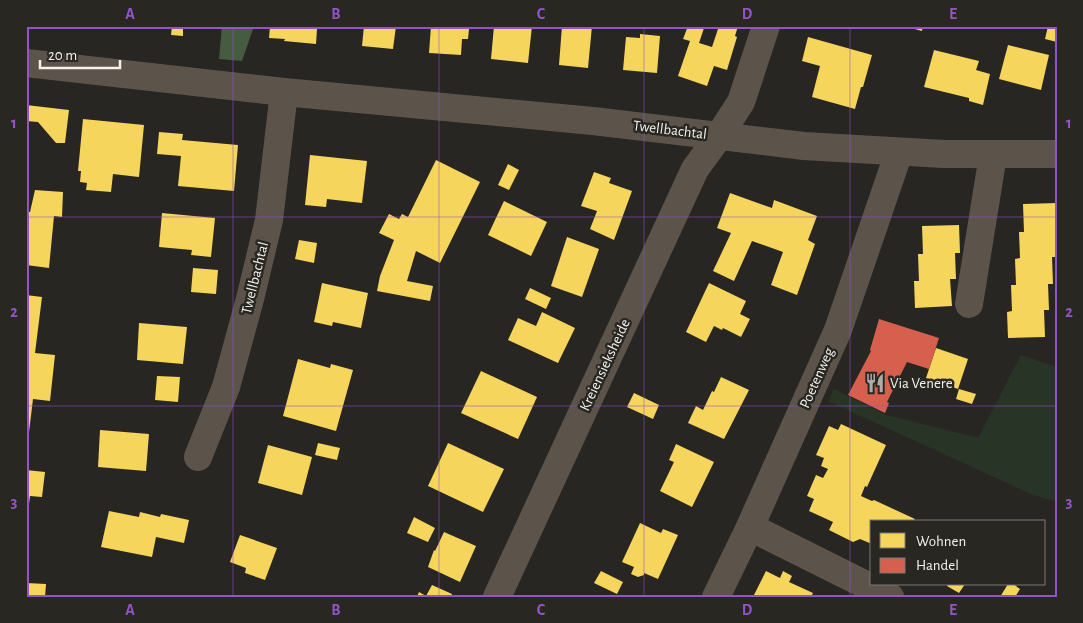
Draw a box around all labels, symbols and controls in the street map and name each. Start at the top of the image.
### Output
text: A [125,6,135,22]
text: B [331,6,341,22]
text: C [537,6,546,22]
text: D [742,6,753,22]
text: E [949,6,957,22]
scale bar [40,38,120,70]
text: 20 m [48,48,77,63]
text: 1 [11,115,17,131]
text: 1 [1066,115,1072,131]
street label: Twellbachtal [632,118,708,142]
street label: Twellbachtal [239,240,271,316]
text: 2 [10,304,18,320]
text: 2 [1065,304,1073,320]
street label: Kreiensieksheide [577,317,633,413]
street label: Poetenweg [797,345,837,410]
restaurant icon: Via Venere [864,372,886,394]
place label: Via Venere [890,376,953,391]
text: 3 [11,494,18,510]
text: 3 [1066,494,1073,510]
legend [870,520,1046,586]
text: Wohnen [916,534,966,549]
text: Handel [916,558,959,573]
text: A [125,602,135,618]
text: B [331,602,341,618]
text: C [537,602,546,618]
text: D [742,602,753,618]
text: E [949,602,957,618]

